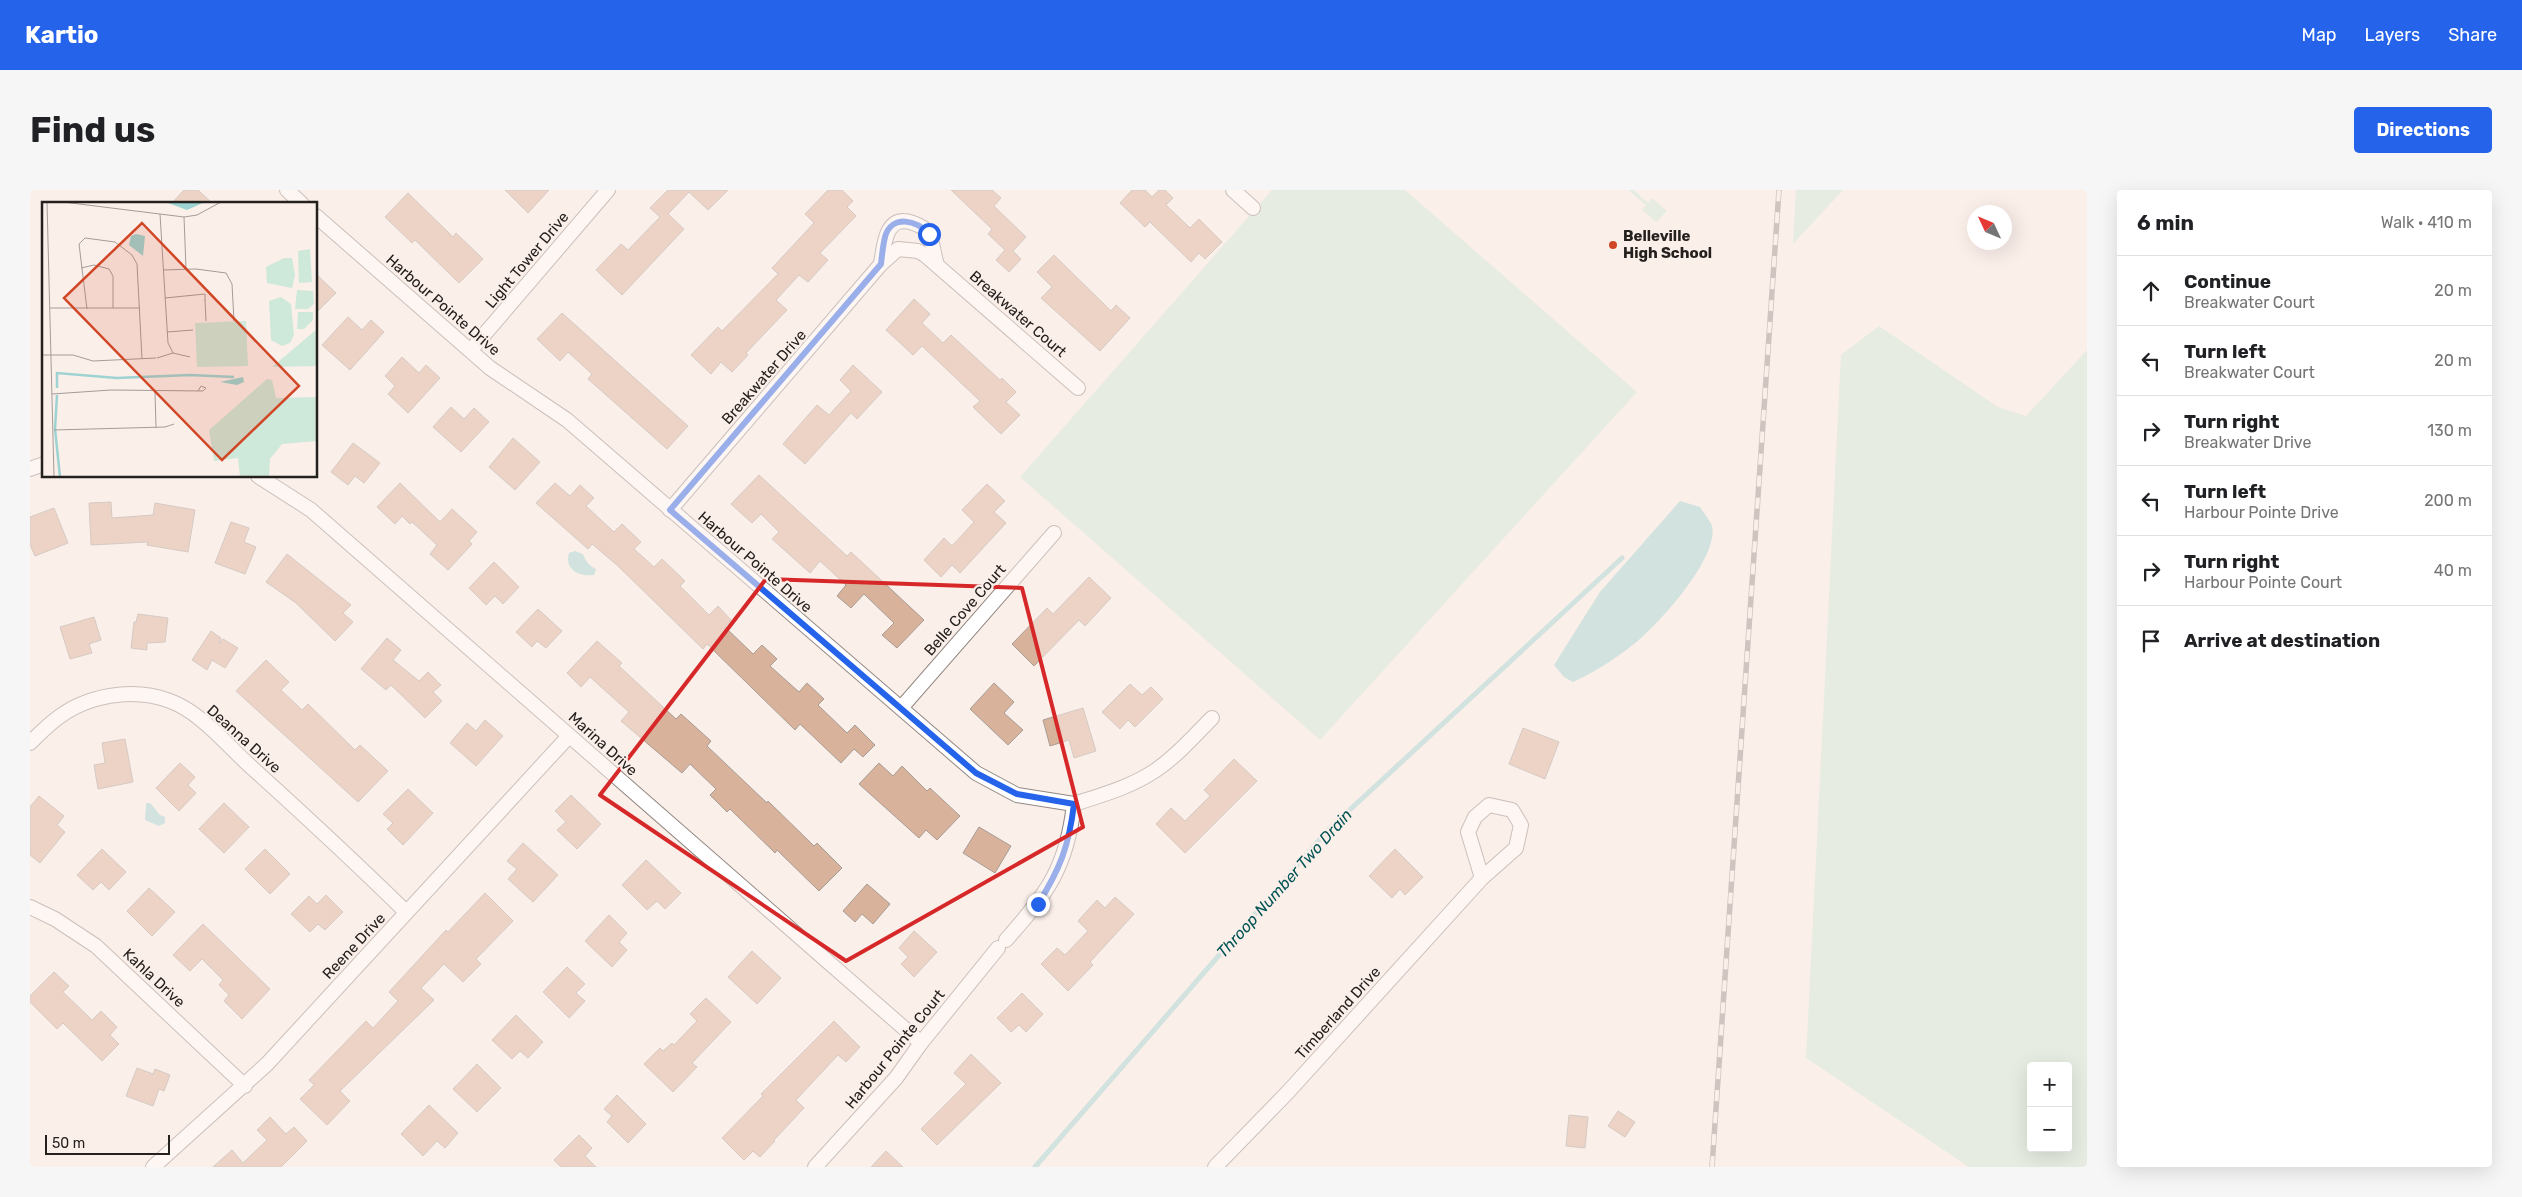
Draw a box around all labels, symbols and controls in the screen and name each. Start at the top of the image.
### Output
text: Kartio [25,21,99,49]
text: Map [2302,24,2337,46]
text: Layers [2365,24,2420,46]
text: Share [2448,24,2497,46]
button: Directions [2354,107,2492,153]
text: Find us [30,109,155,151]
inset map [42,202,318,478]
north arrow [1967,205,2012,250]
street label: Light Tower Drive [481,208,573,312]
text: 6 min [2137,210,2194,235]
text: Walk · 410 m [2381,213,2472,232]
route start [918,223,941,246]
place label: Belleville High School [1623,227,1712,262]
marker: Belleville High School [1607,239,1619,251]
street label: Harbour Pointe Drive [382,251,504,359]
street label: Breakwater Court [966,267,1070,361]
text: Continue [2184,270,2271,293]
icon: ahead [2137,277,2165,305]
text: 20 m [2434,281,2472,300]
text: Breakwater Court [2184,293,2315,312]
street label: Breakwater Drive [718,326,810,428]
text: Turn left [2184,340,2266,363]
icon: left [2137,347,2165,375]
text: 20 m [2434,351,2472,370]
text: Breakwater Court [2184,363,2315,382]
text: Turn right [2184,410,2279,433]
icon: right [2137,417,2165,445]
text: 130 m [2427,421,2472,440]
text: Breakwater Drive [2184,433,2311,452]
text: Turn left [2184,480,2266,503]
icon: left [2137,487,2165,515]
text: 200 m [2424,491,2472,510]
text: Harbour Pointe Drive [2184,503,2339,522]
street label: Harbour Pointe Drive [694,508,816,616]
text: Turn right [2184,550,2279,573]
icon: right [2137,557,2165,585]
street label: Belle Cove Court [920,560,1010,659]
text: 40 m [2434,561,2472,580]
text: Harbour Pointe Court [2184,573,2342,592]
icon: arrive [2137,627,2165,655]
text: Arrive at destination [2184,629,2380,652]
street label: Deanna Drive [203,701,285,777]
street label: Marina Drive [565,708,641,780]
water label: Throop Number Two Drain [1213,805,1356,961]
route end [1027,893,1050,916]
street label: Reene Drive [319,909,389,983]
street label: Kahla Drive [119,945,189,1011]
street label: Timberland Drive [1292,963,1384,1063]
street label: Harbour Pointe Court [841,986,949,1112]
map controls [2027,1062,2072,1152]
button: + [2027,1062,2072,1107]
button: − [2027,1107,2072,1152]
scale bar [45,1132,170,1155]
text: 50 m [52,1135,85,1152]

